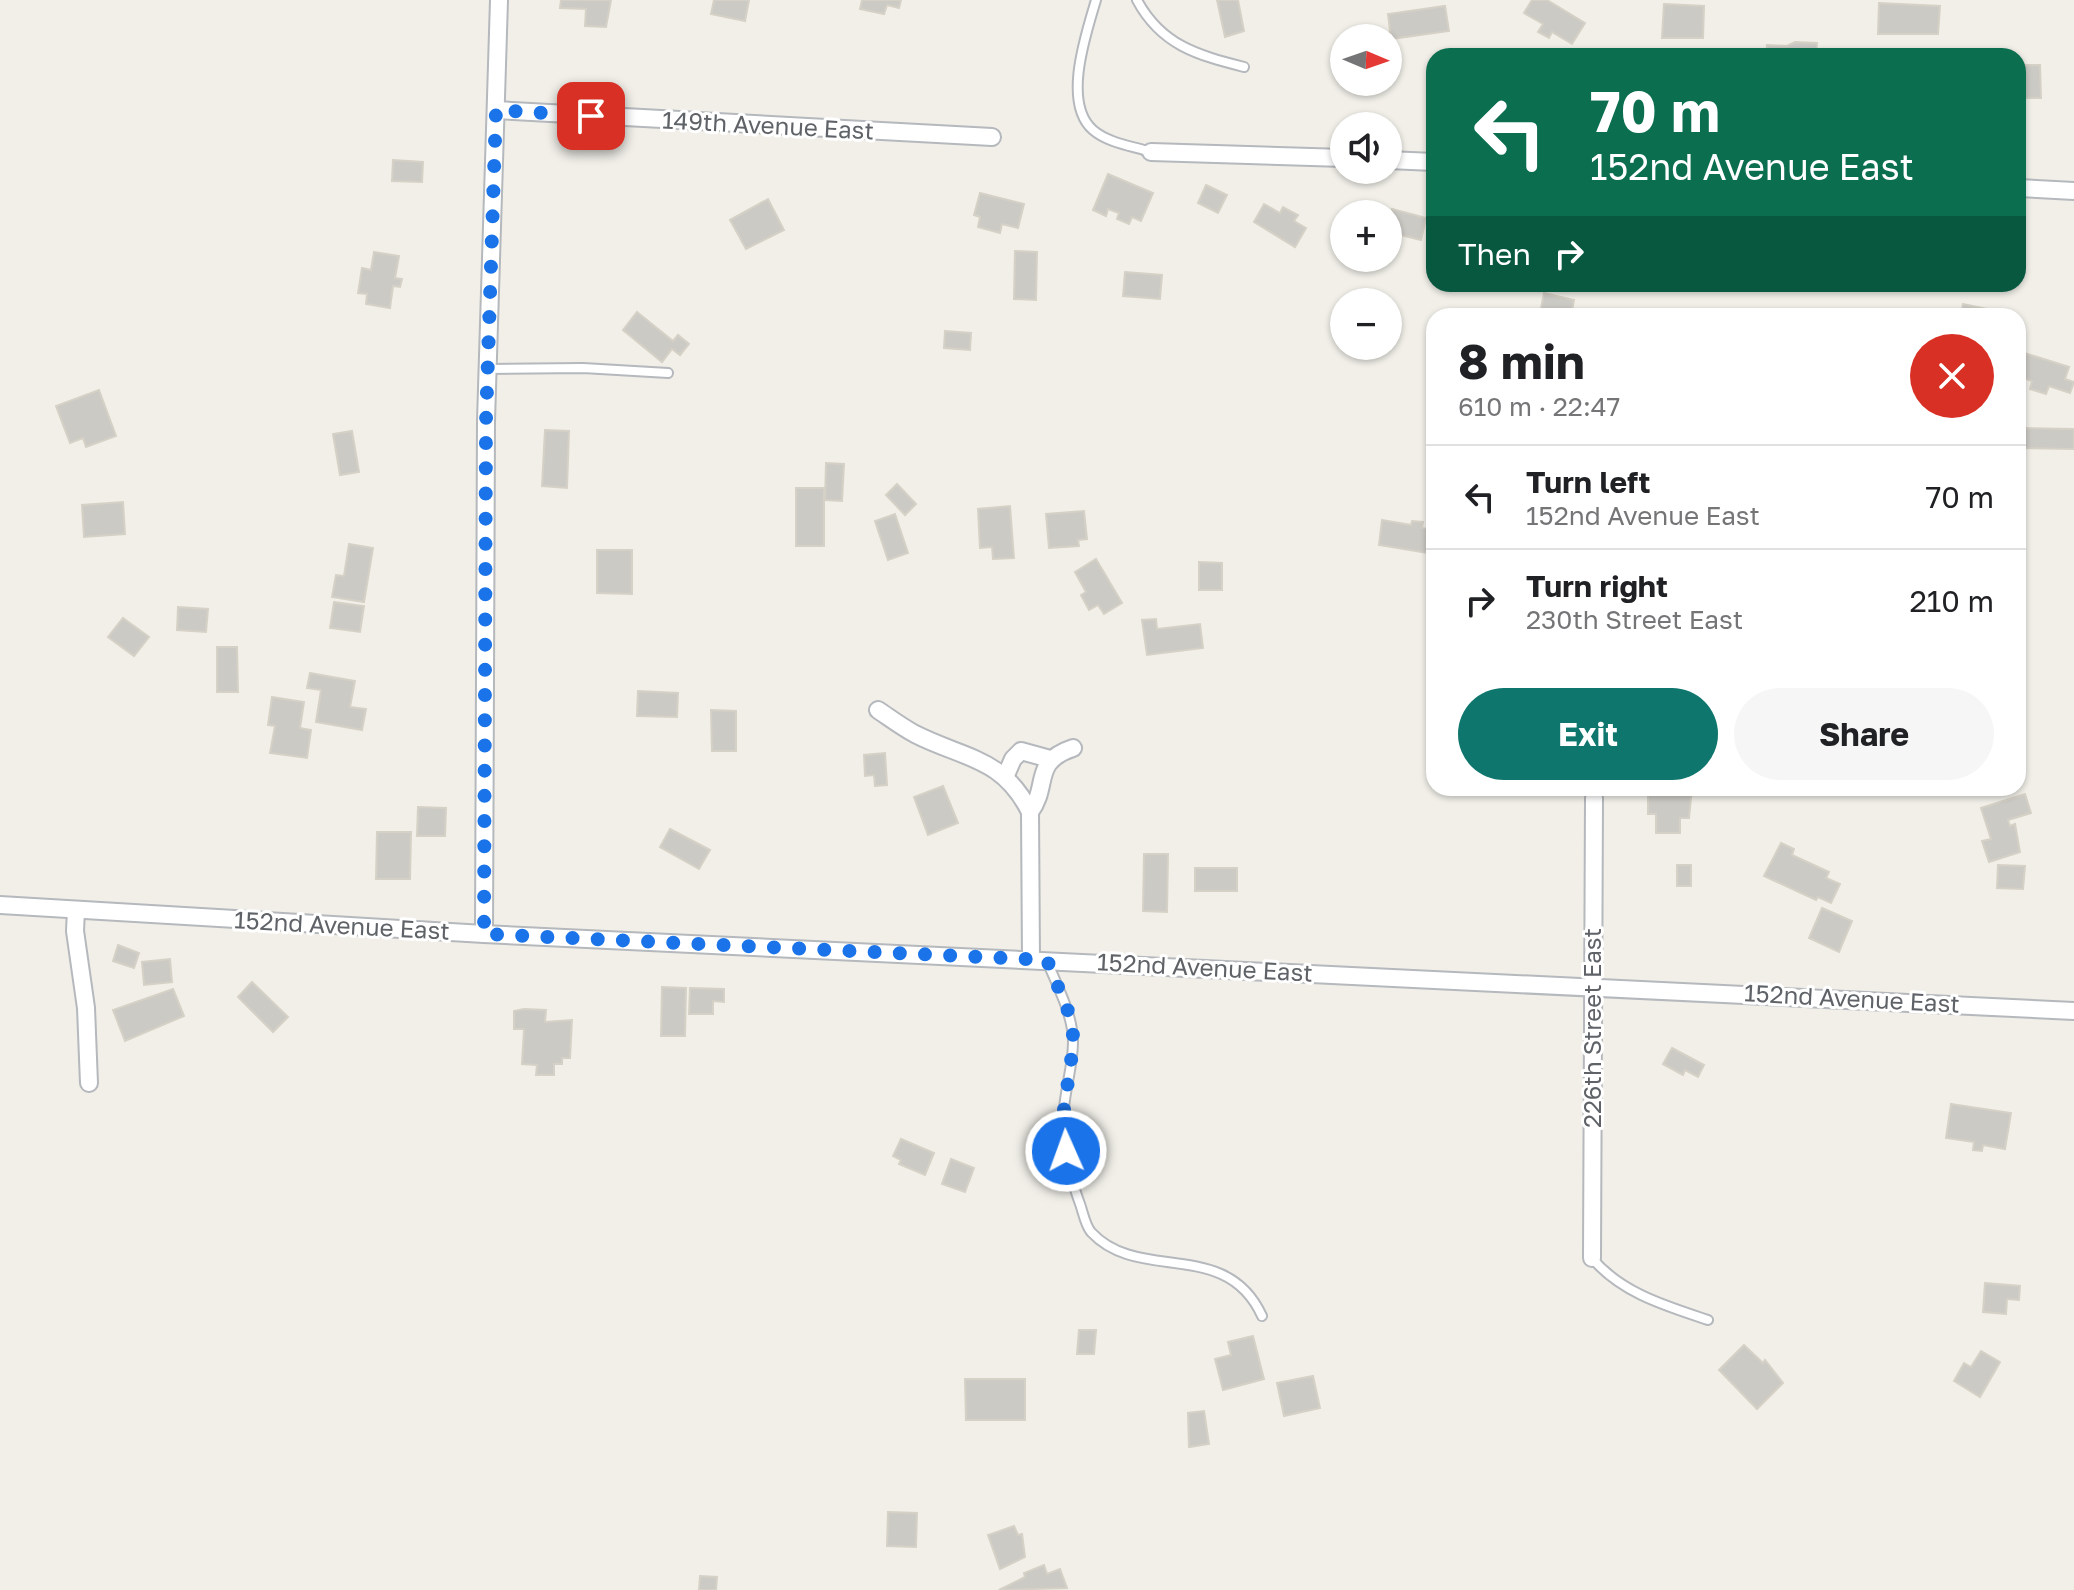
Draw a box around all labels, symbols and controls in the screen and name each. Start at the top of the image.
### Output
north arrow [1330,24,1402,96]
map controls [1330,24,1402,360]
text: 70 m [1590,77,1720,144]
icon: left [1458,80,1562,184]
pin [557,82,625,150]
icon: arrive [569,94,613,138]
street label: 149th Avenue East [661,104,875,145]
button: sound [1330,112,1402,184]
text: 152nd Avenue East [1590,145,1914,188]
button: + [1330,200,1402,272]
icon: right [1547,232,1591,276]
text: Then [1458,236,1531,272]
button: − [1330,288,1402,360]
text: 8 min [1458,332,1585,390]
button: close [1910,334,1994,418]
text: 610 m · 22:47 [1458,391,1620,422]
text: Turn left [1526,464,1651,500]
icon: left [1458,475,1502,519]
text: 70 m [1925,479,1994,515]
text: 152nd Avenue East [1526,500,1760,531]
text: Turn right [1526,568,1668,604]
icon: right [1458,579,1502,623]
text: 210 m [1909,583,1994,619]
text: 230th Street East [1526,604,1743,635]
button: Exit [1458,688,1718,780]
button: Share [1734,688,1994,780]
street label: 152nd Avenue East [233,904,451,945]
street label: 226th Street East [1577,928,1606,1128]
street label: 152nd Avenue East [1096,946,1314,987]
street label: 152nd Avenue East [1743,977,1961,1018]
position arrow [1024,1109,1108,1193]

